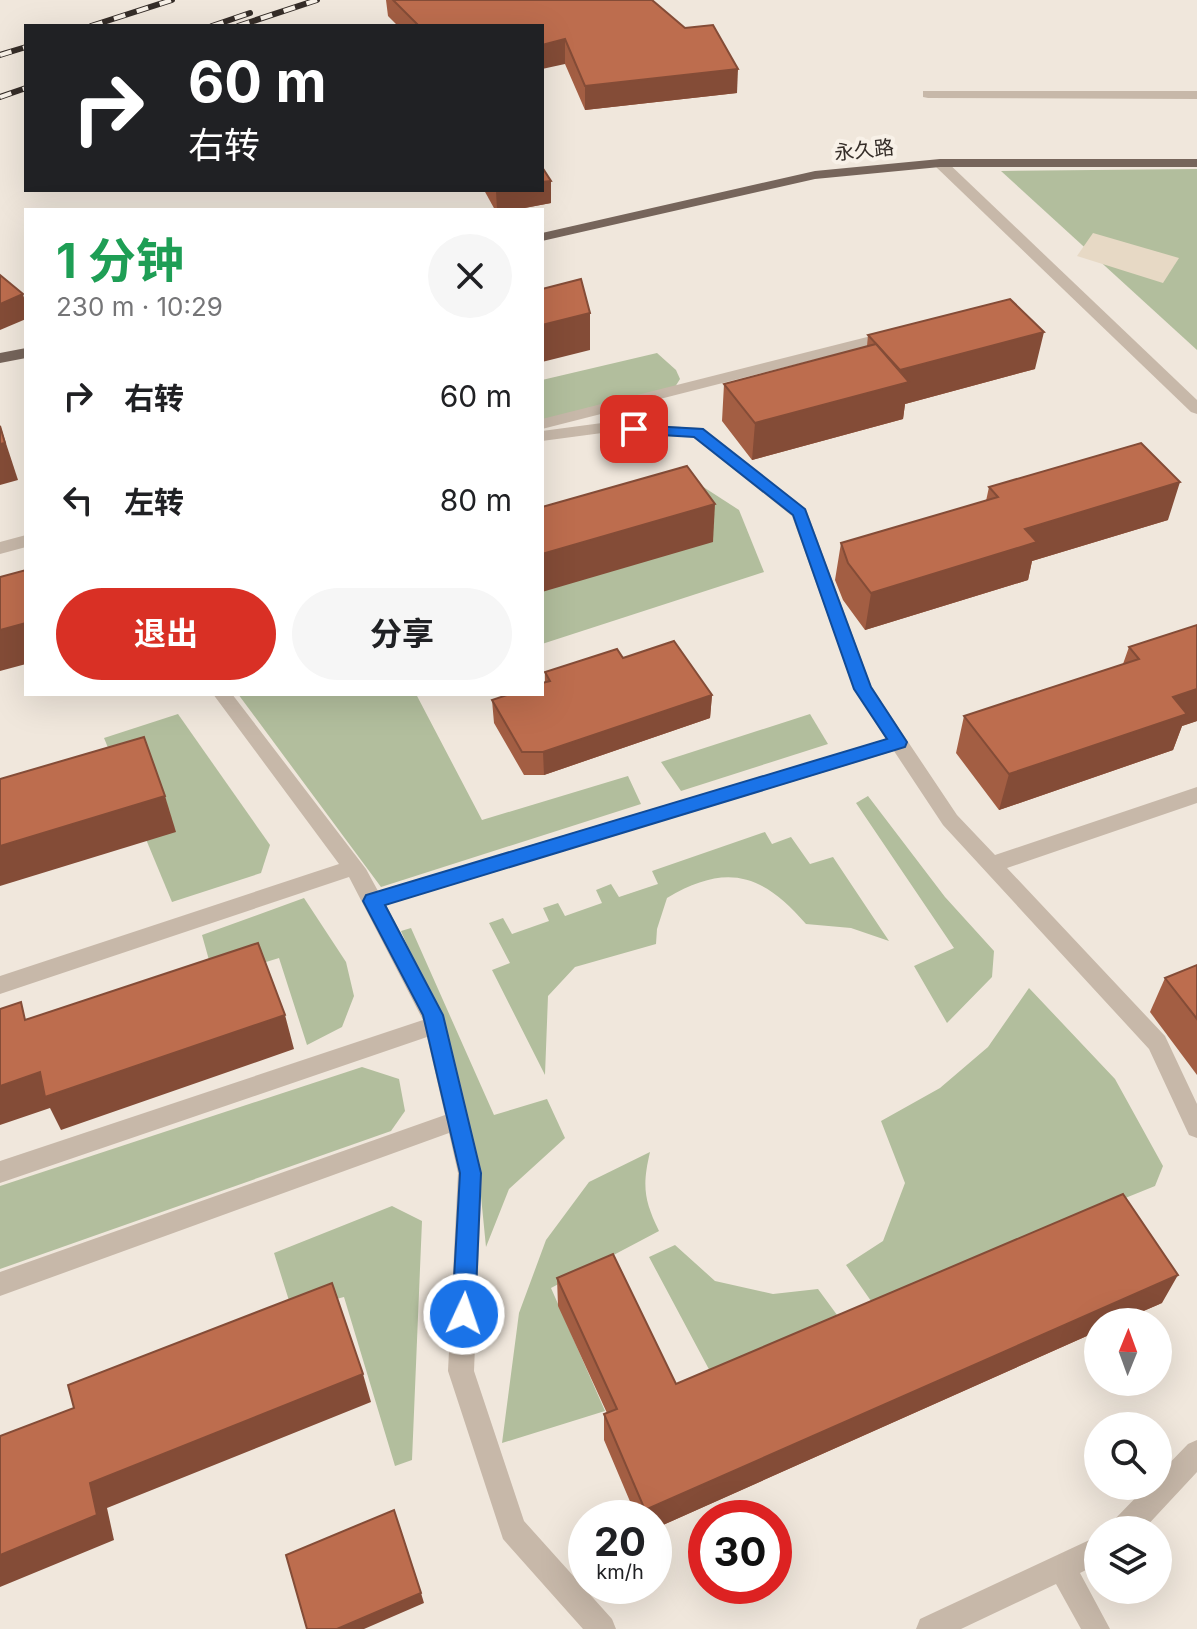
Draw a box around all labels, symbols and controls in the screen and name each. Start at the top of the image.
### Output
text: 60 m [188,48,327,116]
icon: right [56,56,160,160]
text: 右转 [188,123,260,167]
street label: 永久路 [833,135,895,165]
text: 1 分钟 [56,231,184,290]
button: close [428,234,512,318]
text: 230 m · 10:29 [56,291,223,322]
icon: right [56,374,100,418]
text: 60 m [440,378,512,414]
text: 右转 [124,380,184,416]
pin [600,395,668,463]
icon: arrive [612,407,656,451]
icon: left [56,478,100,522]
text: 80 m [440,482,512,518]
text: 左转 [124,484,184,520]
button: 退出 [56,588,276,680]
button: 分享 [292,588,512,680]
position arrow [422,1272,506,1356]
north arrow [1084,1308,1172,1396]
map controls [1084,1308,1172,1604]
button: search [1084,1412,1172,1500]
speed limit sign: 30 [688,1500,792,1604]
button: layers [1084,1516,1172,1604]
text: 20 [594,1517,646,1566]
text: km/h [596,1560,644,1584]

